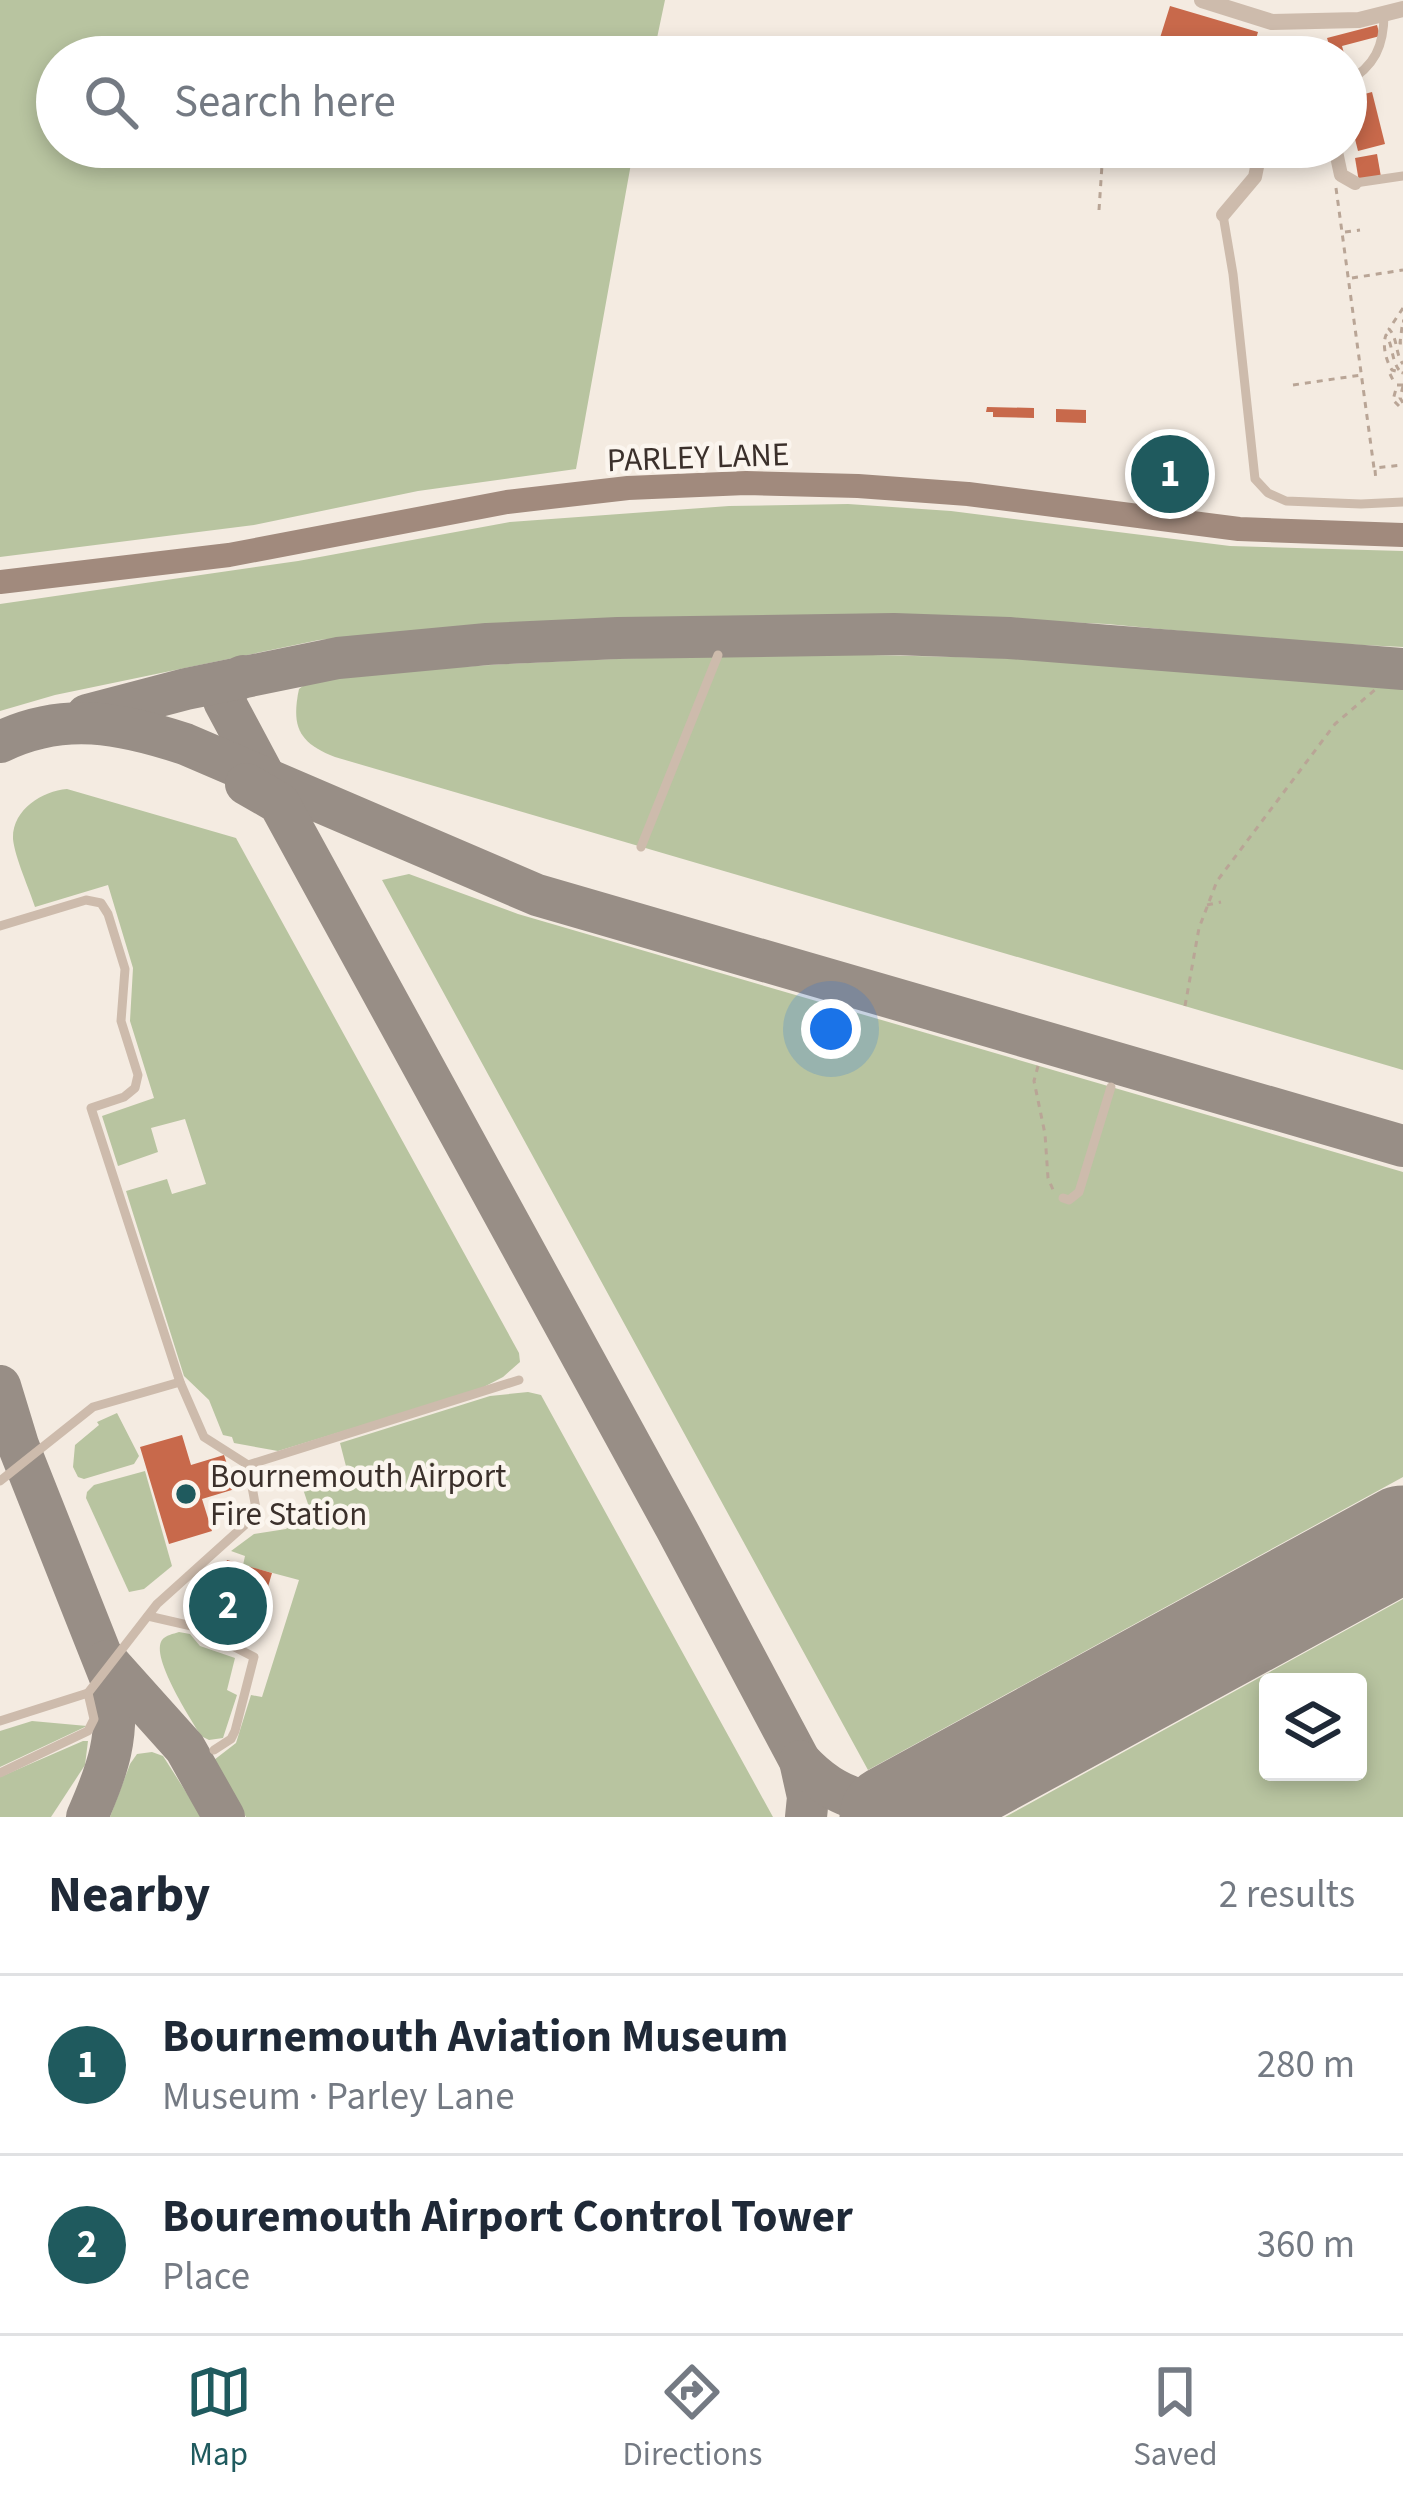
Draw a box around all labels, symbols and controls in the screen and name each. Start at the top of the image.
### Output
search box [36,36,1367,168]
icon: search [78,69,144,135]
text: Search here [174,70,396,134]
pin: 1 [1131,429,1209,519]
street label: PARLEY LANE [606,431,790,484]
your location [801,999,861,1059]
place label: Bournemouth Airport Fire Station [210,1453,506,1538]
marker: Bournemouth Airport Fire Station [173,1481,199,1507]
pin: 2 [189,1561,267,1651]
map controls [1259,1673,1367,1781]
button: layers [1259,1673,1367,1781]
text: Nearby [48,1859,210,1931]
text: 2 results [1219,1867,1355,1923]
text: Bournemouth Aviation Museum [162,2005,788,2069]
text: 1 [77,2037,97,2093]
text: 280 m [1257,2037,1355,2093]
text: Museum · Parley Lane [162,2069,515,2125]
text: Bouremouth Airport Control Tower [162,2185,853,2249]
text: 2 [77,2217,97,2273]
text: 360 m [1257,2217,1355,2273]
text: Place [162,2249,250,2305]
tab: Map [186,2359,252,2478]
tab: Directions [623,2359,762,2478]
tab: Saved [1133,2359,1217,2478]

